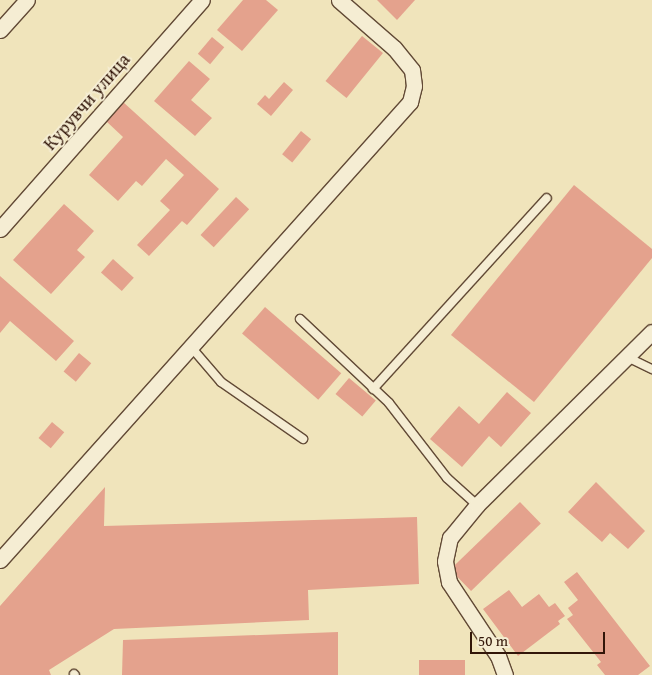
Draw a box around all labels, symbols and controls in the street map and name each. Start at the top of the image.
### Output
street label: Курувчи улица [39,49,135,155]
scale bar [472,622,607,654]
text: 50 m [478,630,508,651]

